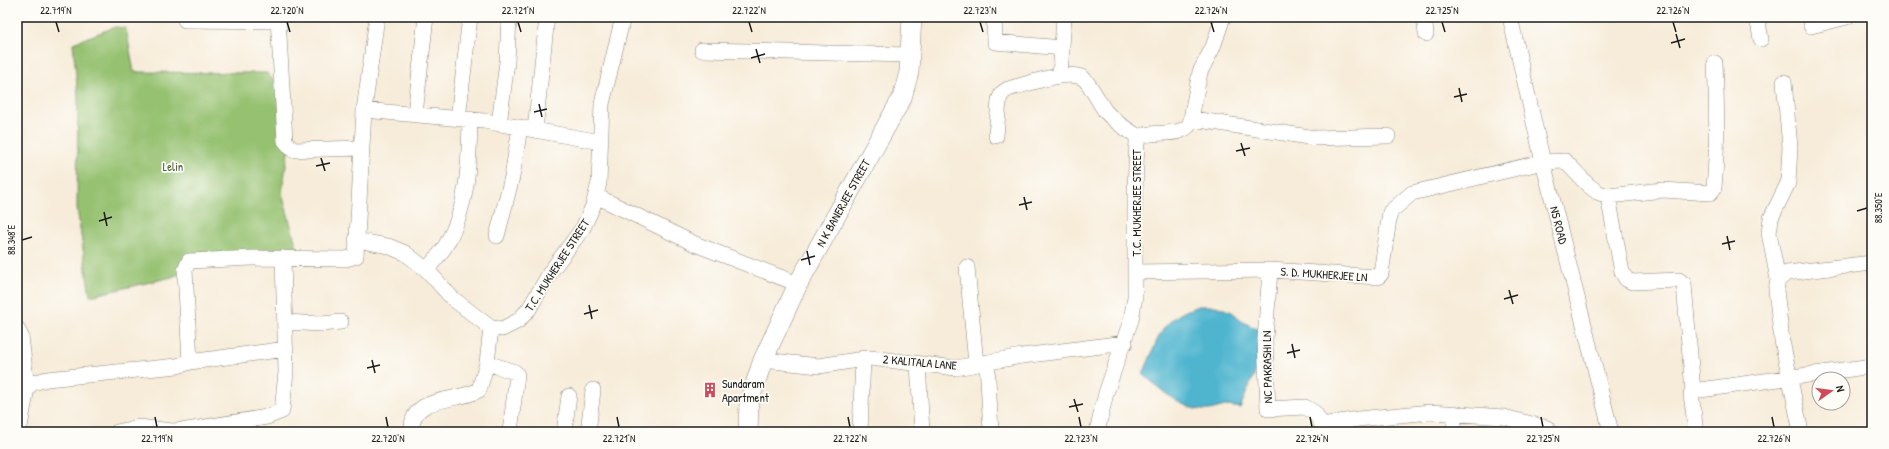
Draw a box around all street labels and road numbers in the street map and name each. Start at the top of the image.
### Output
street label: T.C. MUKHERJEE STREET [1128,149,1145,257]
street label: N K BANERJEE STREET [812,156,874,250]
street label: NS ROAD [1546,204,1572,246]
street label: T.C. MUKHERJEE STREET [521,215,593,315]
street label: S. D. MUKHERJEE LN [1280,262,1368,286]
street label: NC PAKRASHI LN [1258,331,1276,403]
street label: 2 KALITALA LANE [882,350,958,374]

